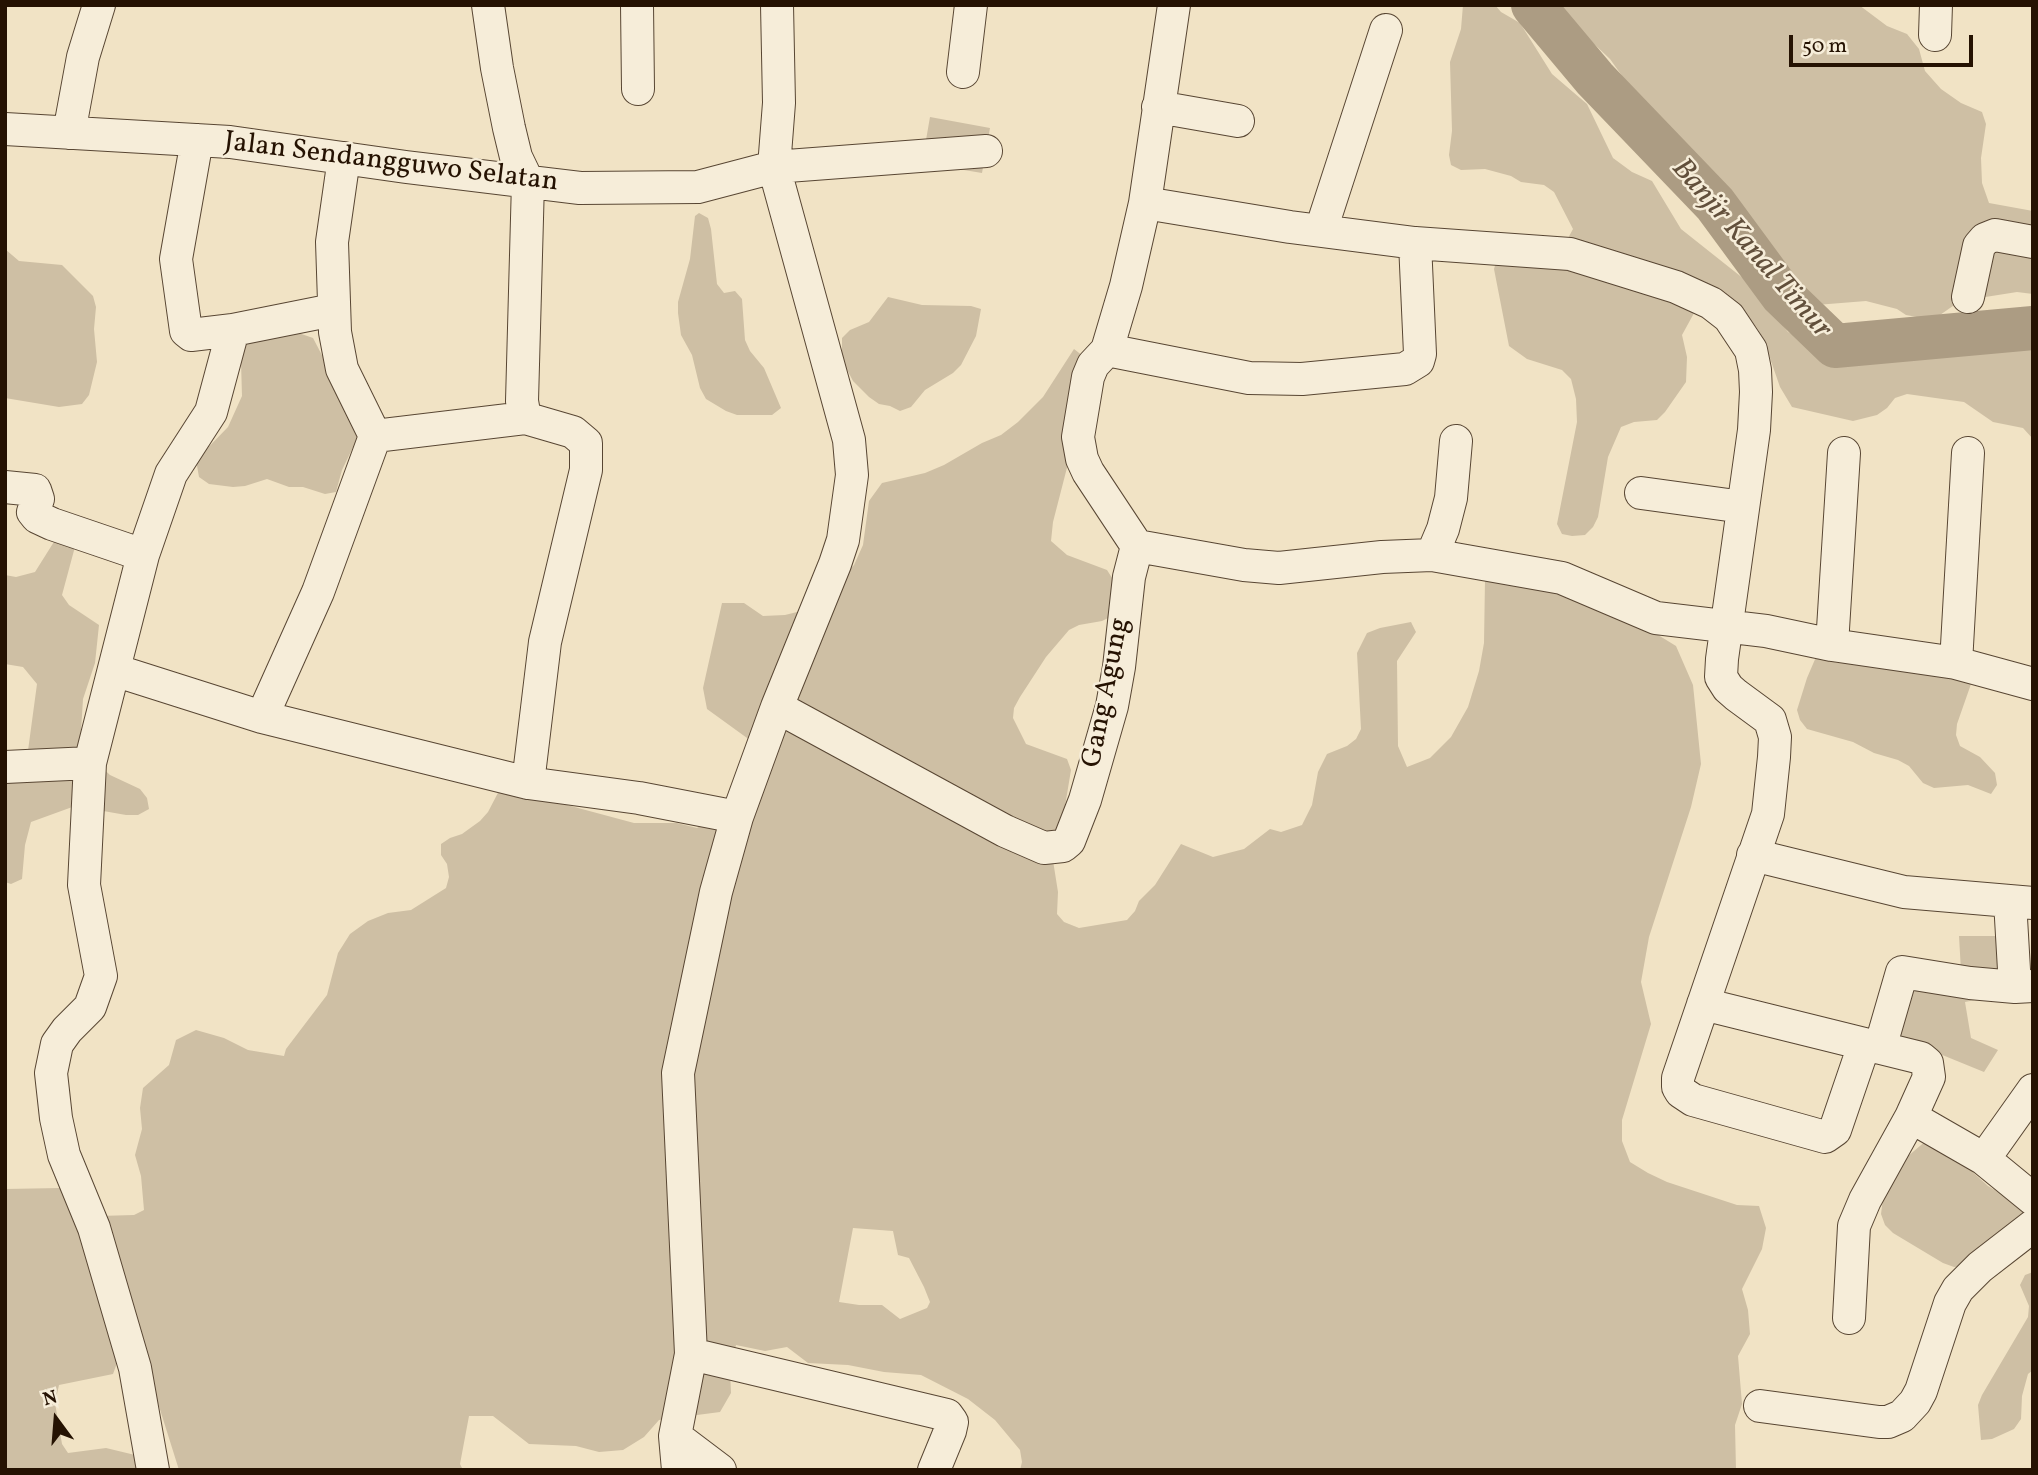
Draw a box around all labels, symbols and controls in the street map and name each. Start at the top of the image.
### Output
scale bar [1793,21,1977,65]
text: 50 m [1802,32,1847,61]
street label: Jalan Sendangguwo Selatan [222,127,560,201]
water label: Banjir Kanal Timur [1662,153,1838,347]
street label: Gang Agung [1077,615,1139,771]
north arrow [21,1384,91,1454]
text: N [40,1384,60,1413]

